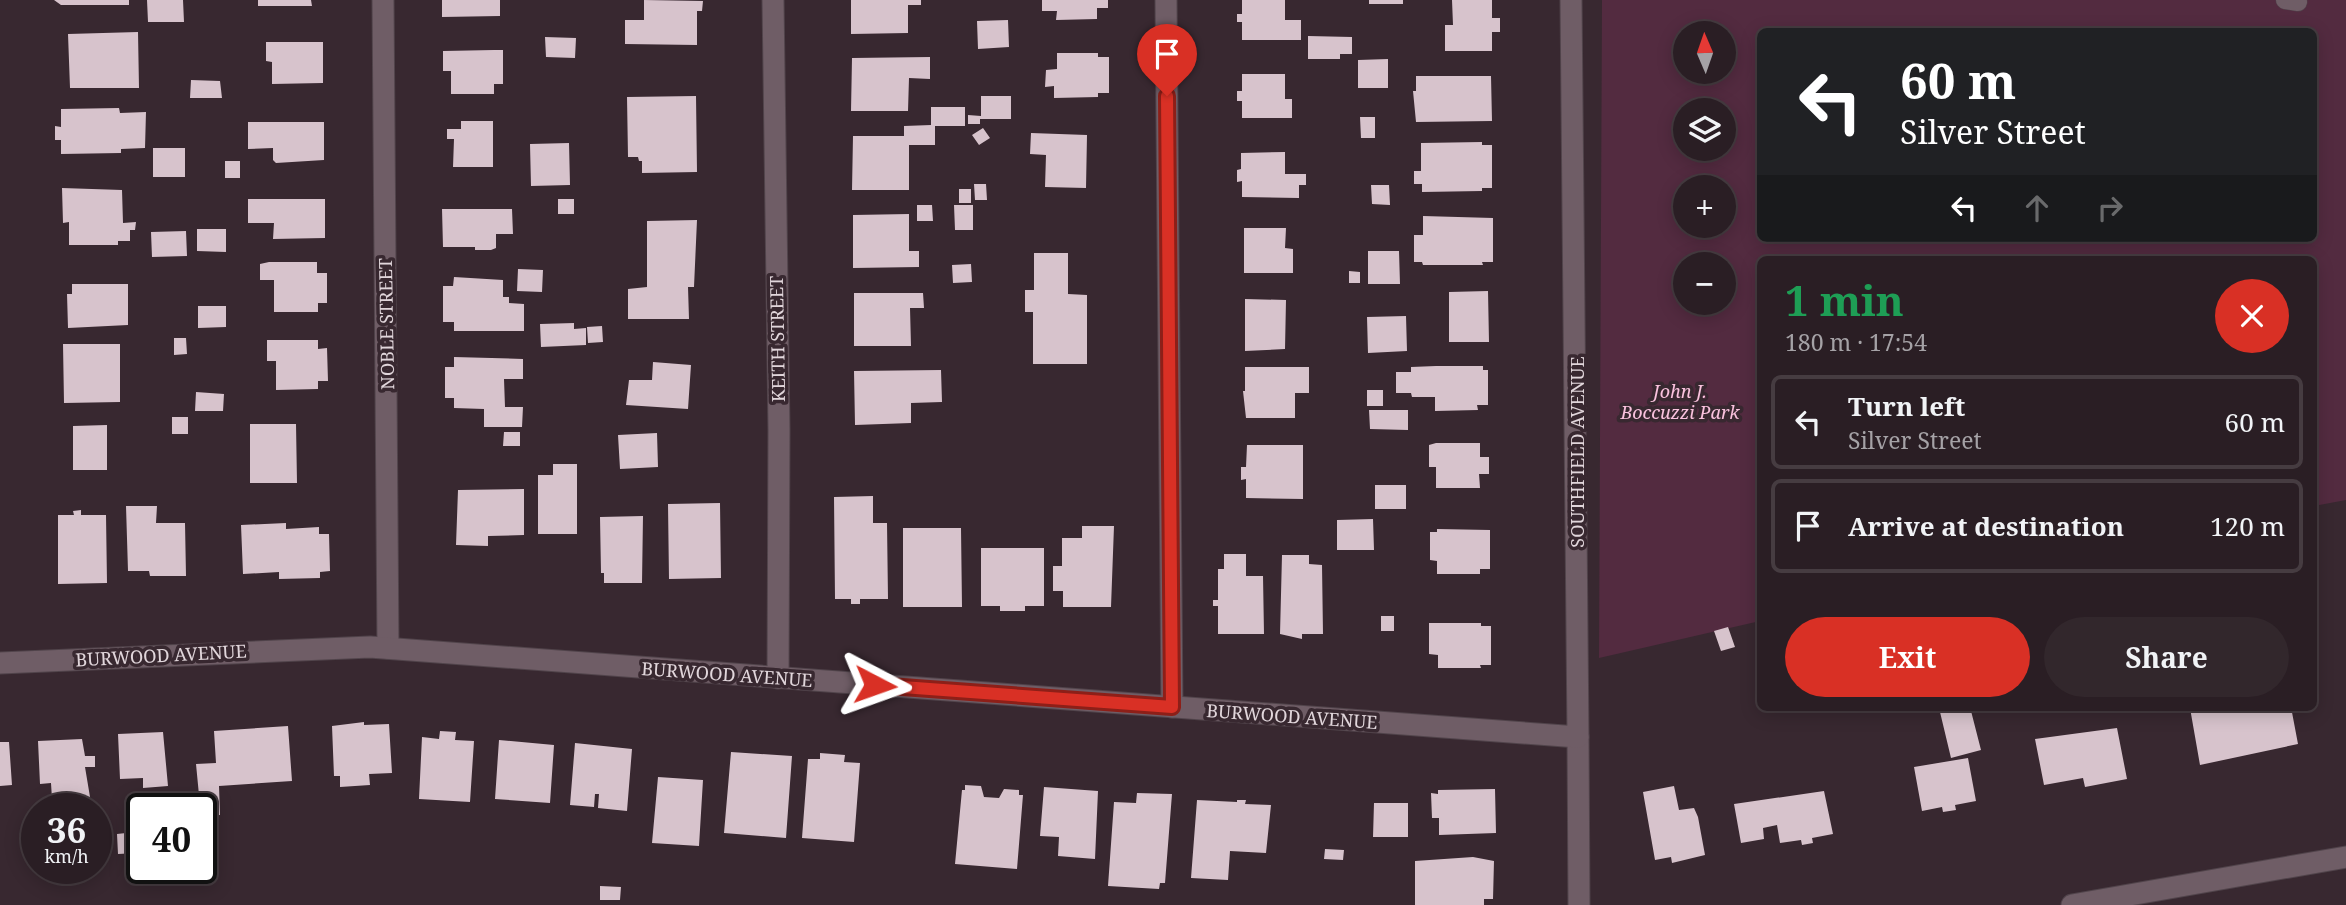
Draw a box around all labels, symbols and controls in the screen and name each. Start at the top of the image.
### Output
north arrow [1673,21,1736,84]
map controls [1673,21,1736,315]
pin [1137,24,1197,96]
icon: arrive [1148,35,1186,73]
text: 60 m [1900,47,2016,113]
icon: left [1785,56,1876,147]
button: layers [1673,98,1736,161]
text: Silver Street [1900,110,2086,153]
button: + [1673,175,1736,238]
icon: left [1945,189,1983,227]
icon: ahead [2018,189,2056,227]
icon: right [2091,189,2129,227]
button: − [1673,252,1736,315]
street label: NOBLE STREET [373,258,399,390]
text: 1 min [1785,271,1904,328]
street label: KEITH STREET [764,276,790,402]
button: close [2215,279,2289,353]
text: 180 m · 17:54 [1785,326,1927,358]
street label: SOUTHFIELD AVENUE [1565,356,1589,548]
park label: John J. Boccuzzi Park [1619,379,1740,424]
text: Turn left [1848,388,1965,424]
icon: left [1789,403,1827,441]
text: 60 m [2225,404,2285,440]
text: Silver Street [1848,424,1982,456]
icon: arrive [1789,507,1827,545]
text: Arrive at destination [1848,508,2124,544]
text: 120 m [2210,508,2285,544]
button: Exit [1785,617,2030,697]
button: Share [2044,617,2289,697]
street label: BURWOOD AVENUE [75,639,247,671]
position arrow [838,648,912,722]
street label: BURWOOD AVENUE [641,656,813,692]
street label: BURWOOD AVENUE [1206,698,1378,734]
speed limit sign: 40 [126,793,217,884]
text: 36 [47,806,86,853]
text: km/h [44,844,89,868]

